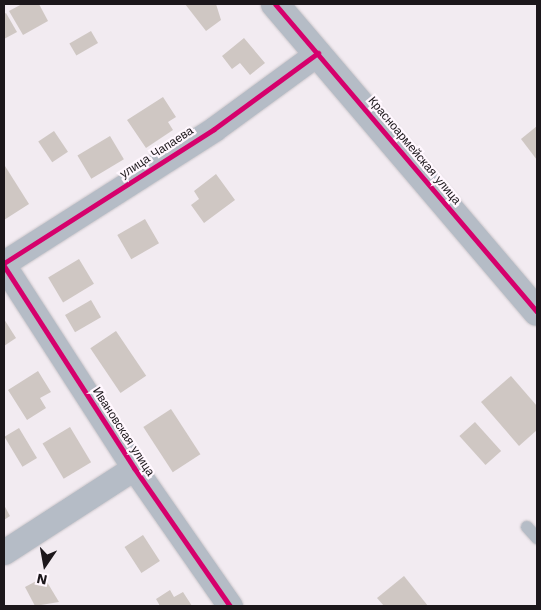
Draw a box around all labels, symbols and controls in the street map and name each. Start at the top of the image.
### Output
street label: Красноармейская улица [365,94,463,208]
street label: улица Чапаева [118,124,196,182]
street label: Ивановская улица [89,385,157,479]
north arrow [20,540,70,590]
text: N [35,571,49,589]

